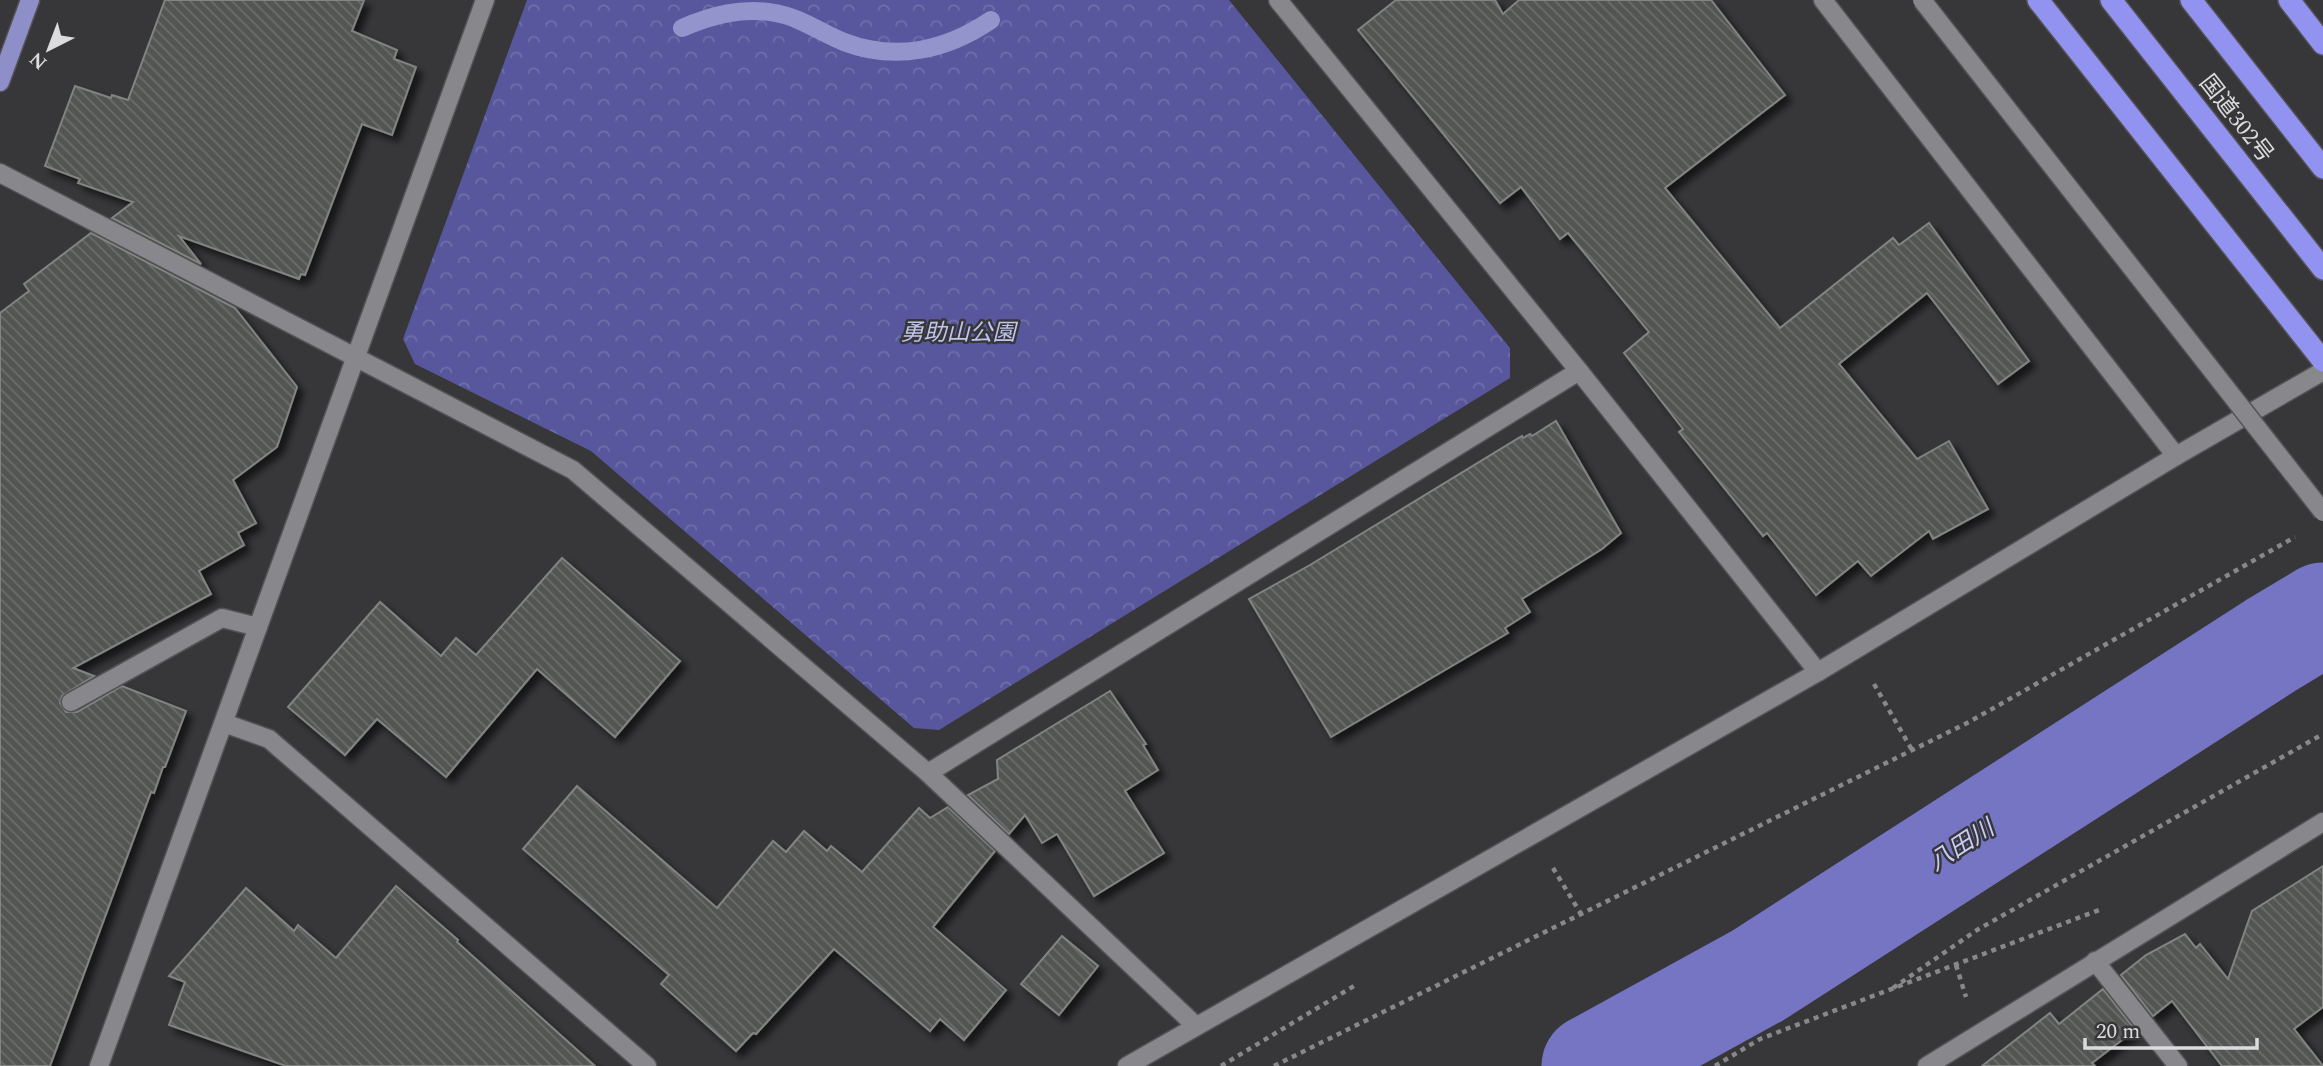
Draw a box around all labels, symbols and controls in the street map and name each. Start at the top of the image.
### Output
north arrow [14,14,84,84]
text: N [23,45,54,76]
street label: 国道302号 [2190,67,2281,170]
park label: 勇助山公園 [901,316,1019,351]
water label: 八田川 [1922,810,2004,881]
scale bar [2085,1006,2256,1050]
text: 20 m [2096,1016,2140,1048]

